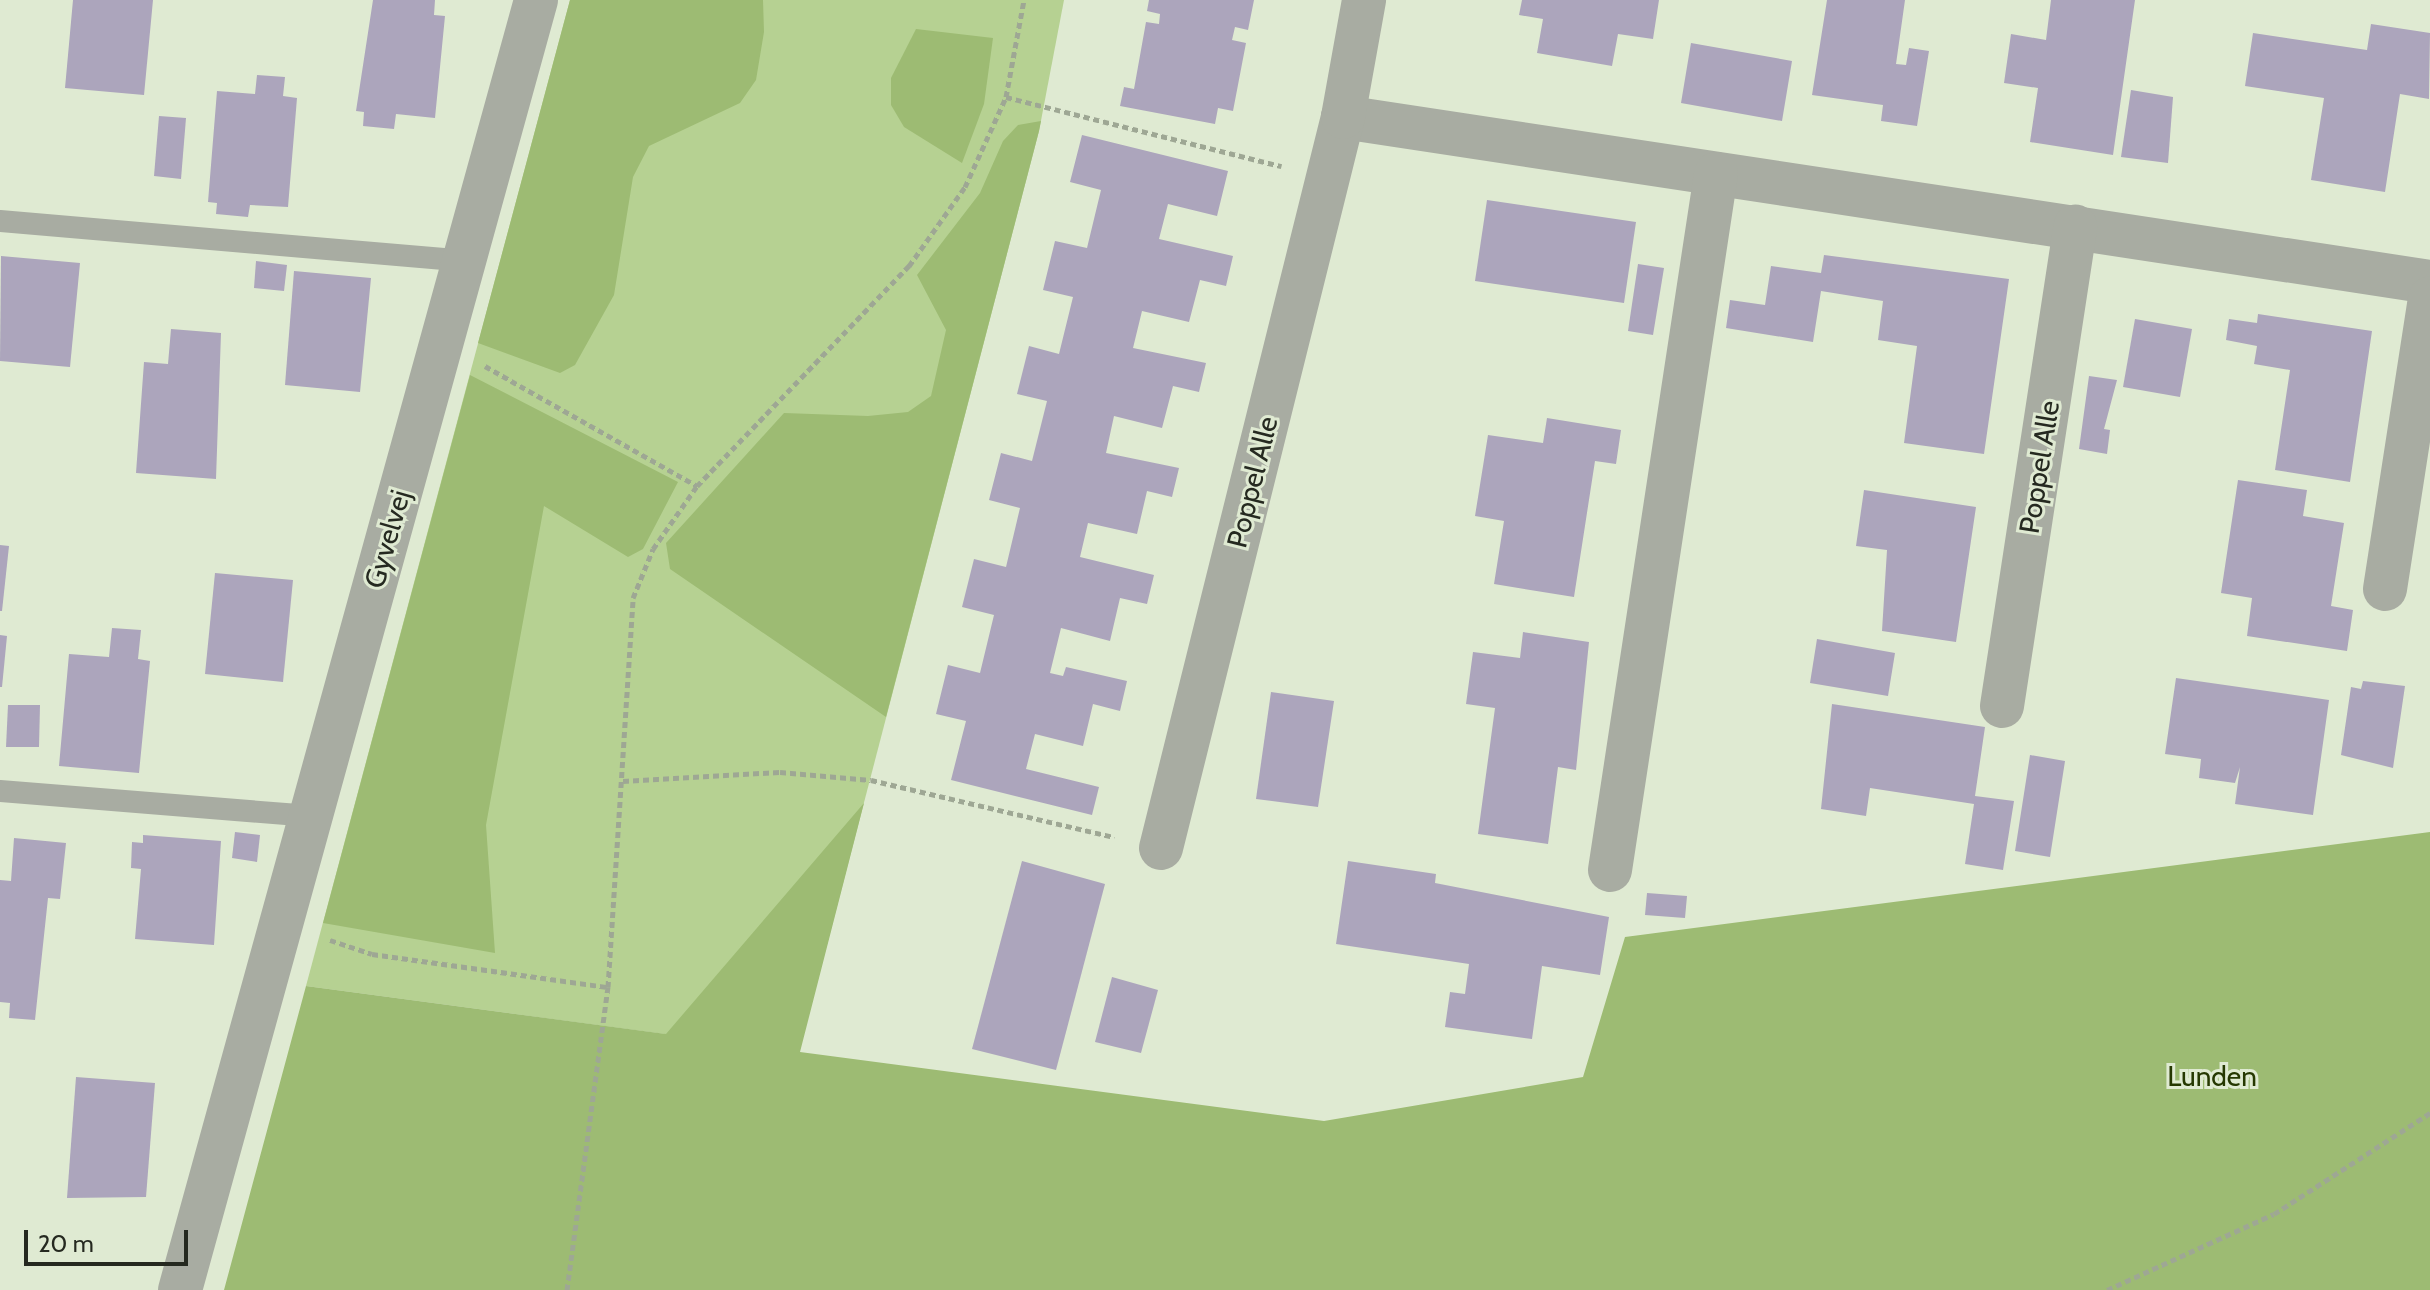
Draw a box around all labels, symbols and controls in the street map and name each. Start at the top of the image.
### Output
street label: Poppel Alle [2012,398,2066,536]
street label: Poppel Alle [1219,413,1285,551]
street label: Gyvelvej [357,486,417,592]
park label: Lunden [2167,1059,2257,1093]
scale bar [28,1214,192,1264]
text: 20 m [38,1229,94,1258]

